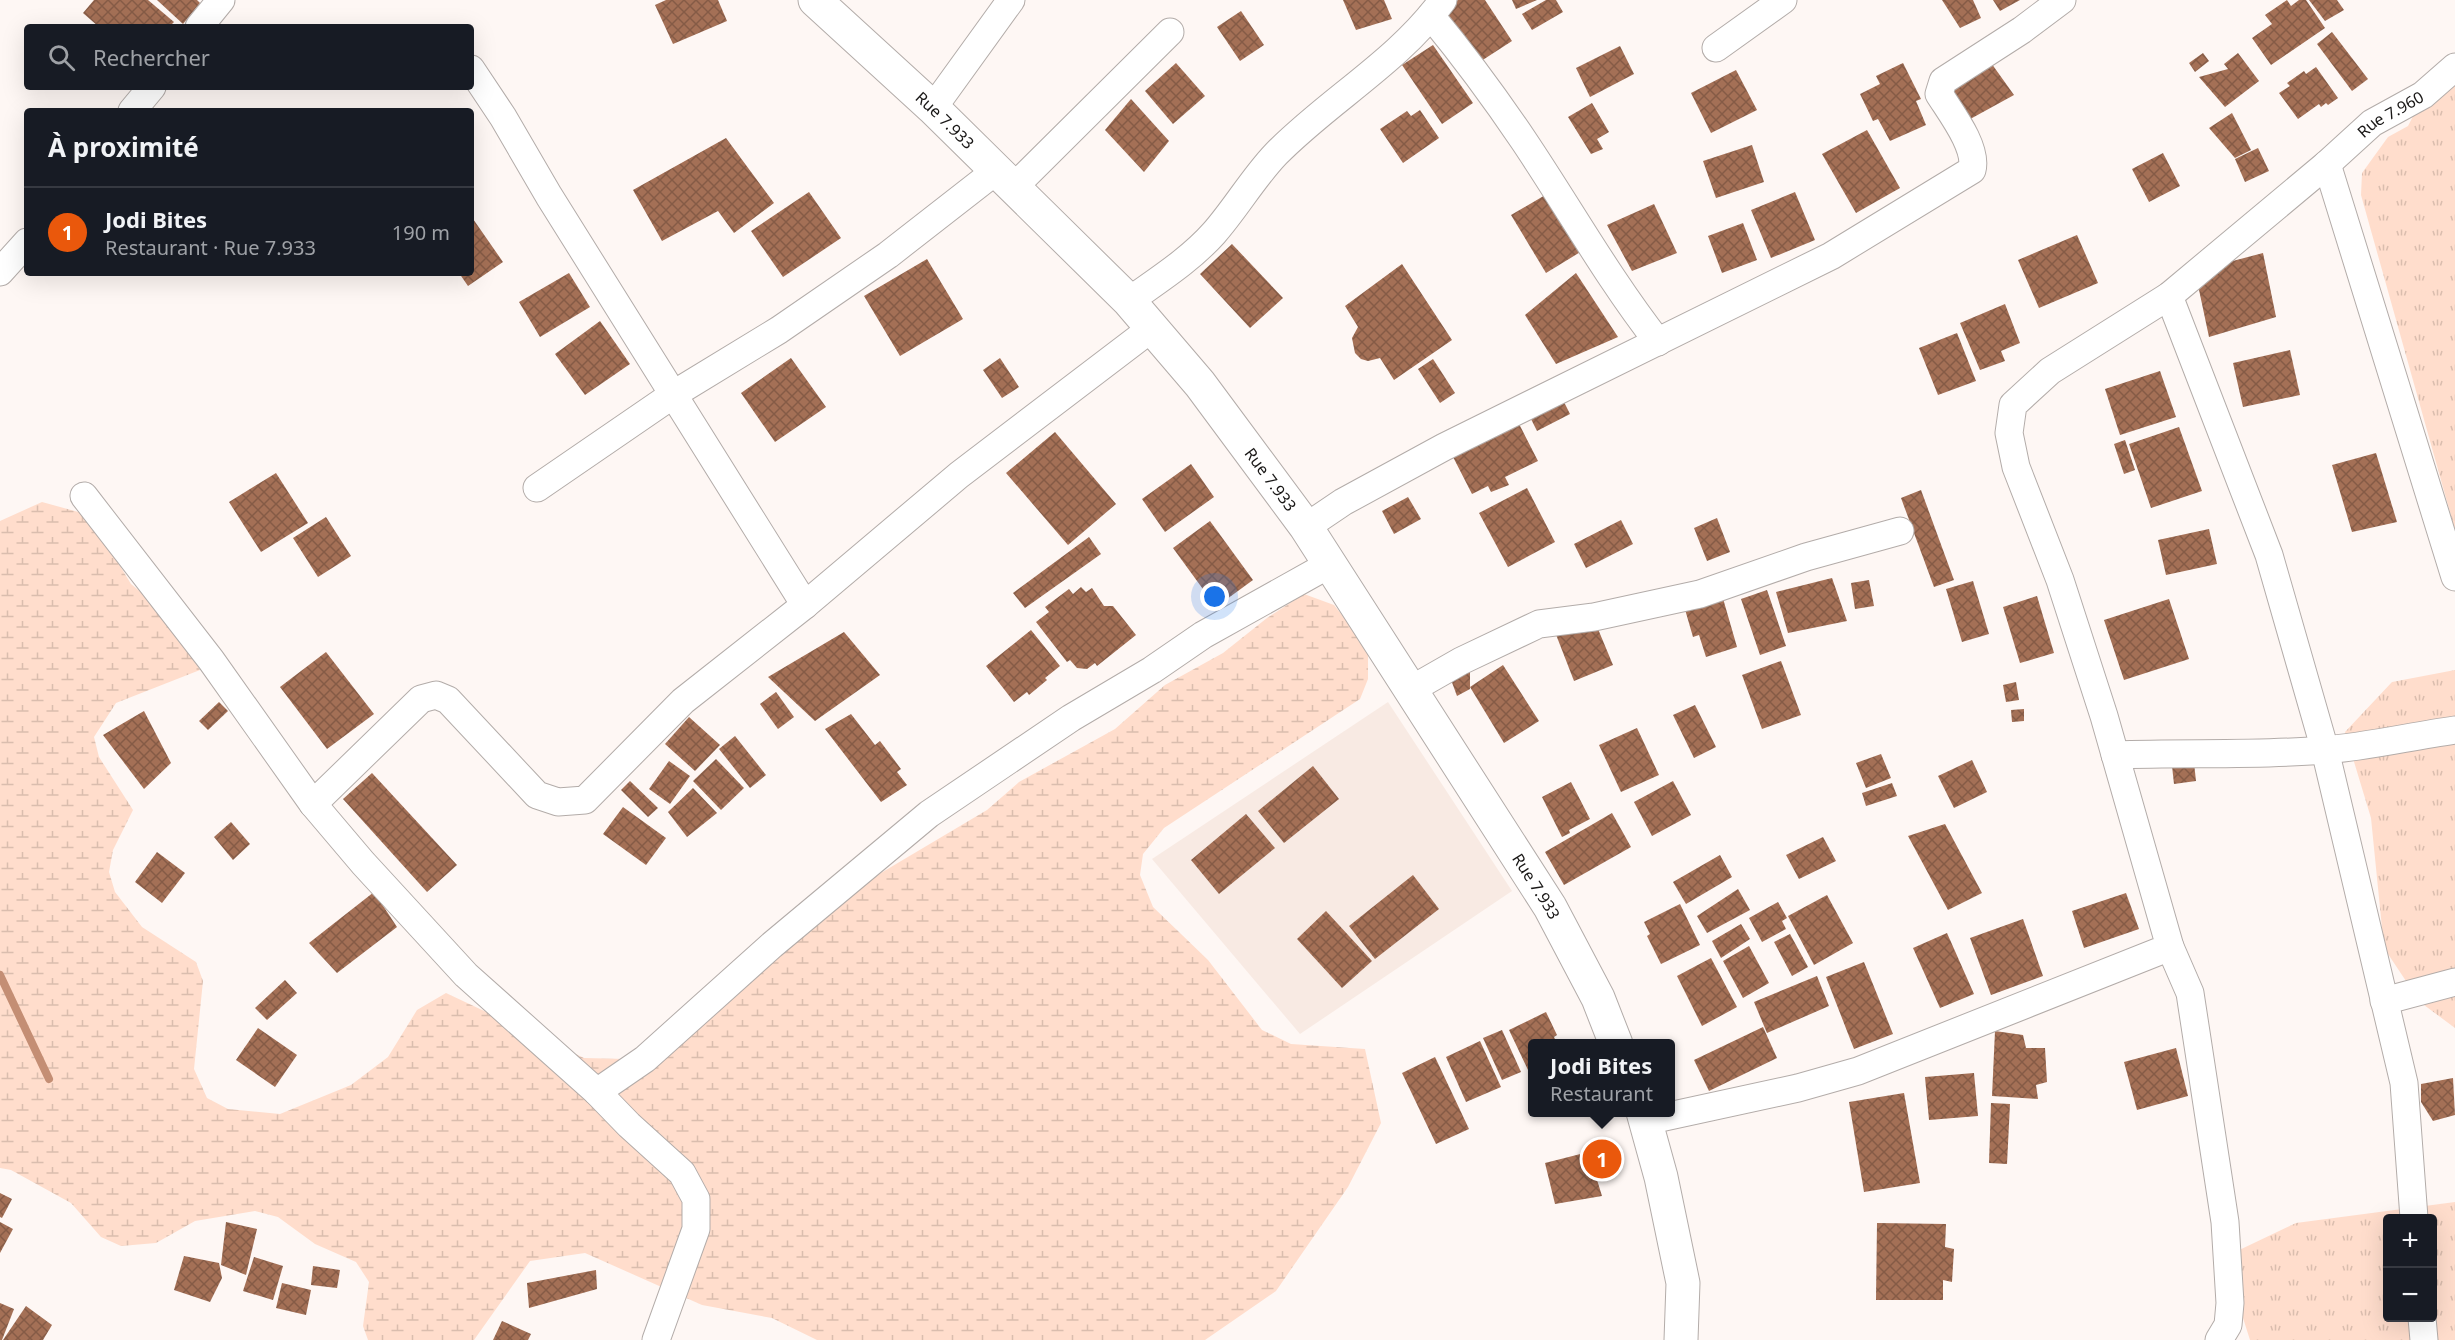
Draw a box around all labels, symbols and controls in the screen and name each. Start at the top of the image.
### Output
search box [24,24,474,90]
icon: search [45,41,78,74]
text: Rechercher [93,42,210,72]
street label: Rue 7.933 [911,86,979,154]
street label: Rue 7.960 [2352,86,2427,142]
text: À proximité [48,129,199,165]
text: Jodi Bites [105,204,207,234]
text: 1 [62,219,73,246]
text: 190 m [392,219,450,246]
text: Restaurant · Rue 7.933 [105,234,316,261]
street label: Rue 7.933 [1240,443,1302,516]
your location [1200,582,1229,611]
street label: Rue 7.933 [1507,849,1565,923]
popup [1528,1039,1675,1117]
text: Jodi Bites [1550,1050,1652,1080]
text: Restaurant [1550,1080,1653,1107]
pin: 1 [1582,1136,1622,1182]
map controls [2383,1214,2437,1322]
button: + [2383,1214,2437,1268]
button: − [2383,1268,2437,1322]

